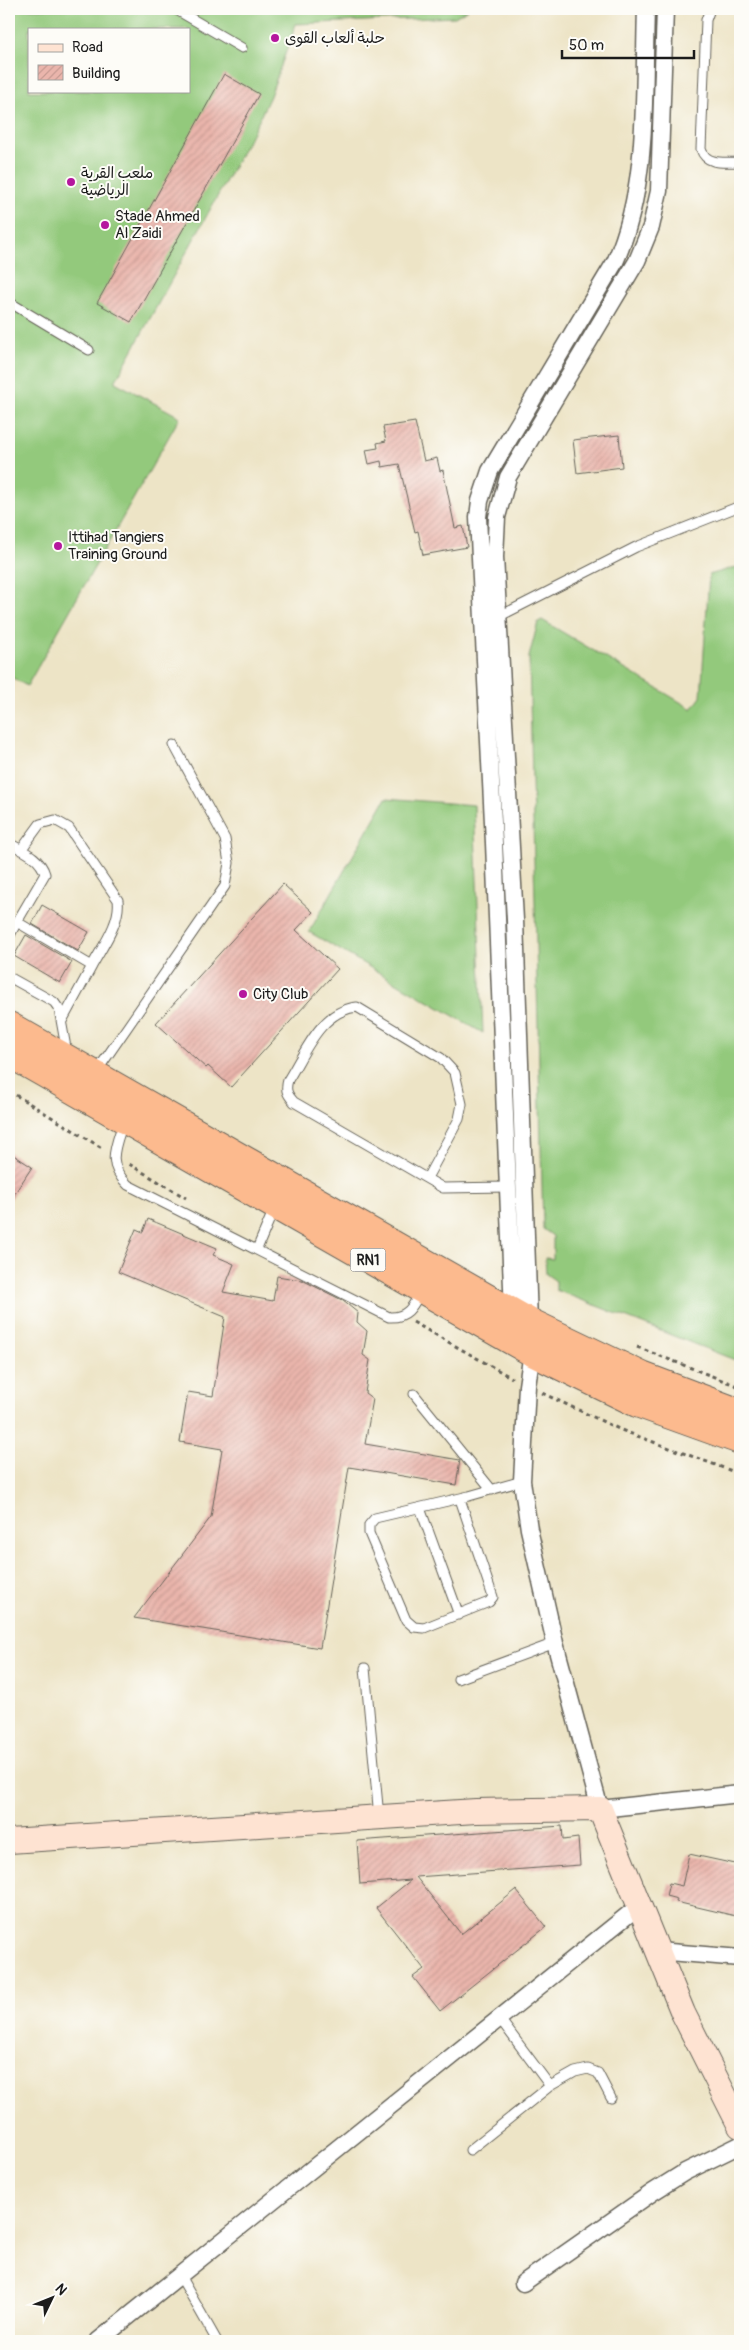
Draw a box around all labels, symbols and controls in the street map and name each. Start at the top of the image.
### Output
legend [28,28,190,92]
scale bar [562,28,694,60]
place label: حلبة ألعاب القوى [285,29,385,48]
marker: حلبة ألعاب القوى [269,32,281,44]
text: 50 m [569,36,604,55]
text: Road [72,38,103,57]
text: Building [72,64,120,83]
place label: ملعب القرية الرياضية [81,164,153,200]
marker: ملعب القرية الرياضية [65,176,77,188]
place label: Stade Ahmed Al Zaidi [115,207,200,243]
marker: Stade Ahmed Al Zaidi [99,219,111,231]
place label: Ittihad Tangiers Training Ground [68,528,167,564]
marker: Ittihad Tangiers Training Ground [52,540,64,552]
place label: City Club [253,985,308,1004]
marker: City Club [237,988,249,1000]
road number: RN1 [350,1248,386,1272]
north arrow [28,2272,78,2322]
text: N [52,2280,71,2299]

